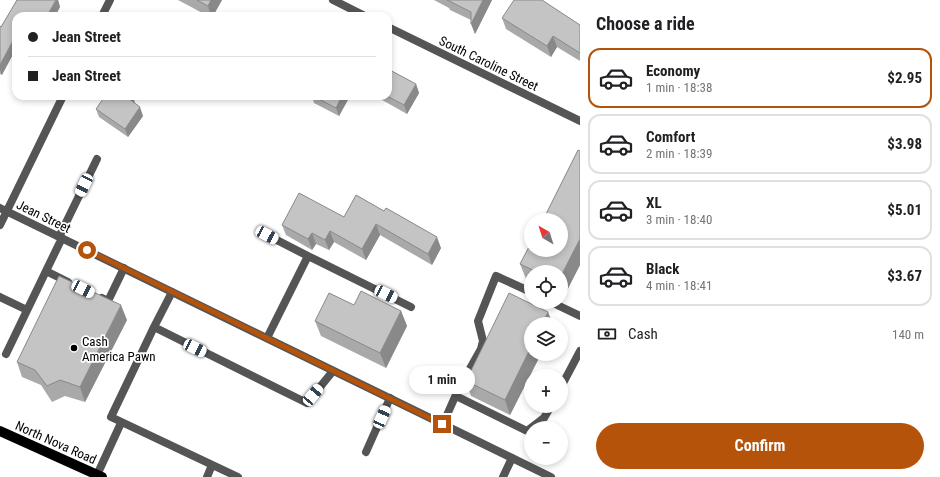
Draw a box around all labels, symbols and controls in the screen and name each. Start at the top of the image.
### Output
text: Choose a ride [596,13,695,34]
text: Jean Street [52,28,121,46]
street label: South Caroline Street [437,33,541,94]
icon: car [598,60,634,96]
text: Economy [646,62,700,80]
text: Jean Street [52,67,121,85]
text: $2.95 [887,69,922,87]
text: 1 min · 18:38 [646,80,712,95]
icon: car [598,126,634,162]
text: Comfort [646,128,695,146]
text: $3.98 [887,135,922,153]
text: 2 min · 18:39 [646,146,712,161]
car [73,172,95,198]
icon: car [598,192,634,228]
text: XL [646,194,662,212]
street label: Jean Street [14,197,73,236]
text: $5.01 [887,201,922,219]
text: 3 min · 18:40 [646,212,712,227]
north arrow [524,213,568,257]
map controls [524,213,568,465]
car [254,224,280,246]
route start [78,241,96,259]
icon: car [598,258,634,294]
text: Black [646,260,679,278]
button: locate [524,265,568,309]
text: $3.67 [887,267,922,285]
car [70,278,96,300]
text: 4 min · 18:41 [646,278,712,293]
car [373,283,399,305]
button: layers [524,317,568,361]
icon: cash [596,323,618,345]
text: Cash [628,325,658,343]
text: 140 m [892,327,924,342]
place label: Cash America Pawn [82,334,156,364]
car [182,337,208,359]
marker: Cash America Pawn [69,343,79,353]
callout: 1 min [409,366,475,394]
button: + [524,369,568,413]
text: 1 min [428,372,456,387]
car [301,382,325,408]
car [372,404,392,430]
route end [433,415,451,433]
street label: North Nova Road [13,418,99,467]
button: − [524,421,568,465]
button: Confirm [596,423,924,469]

